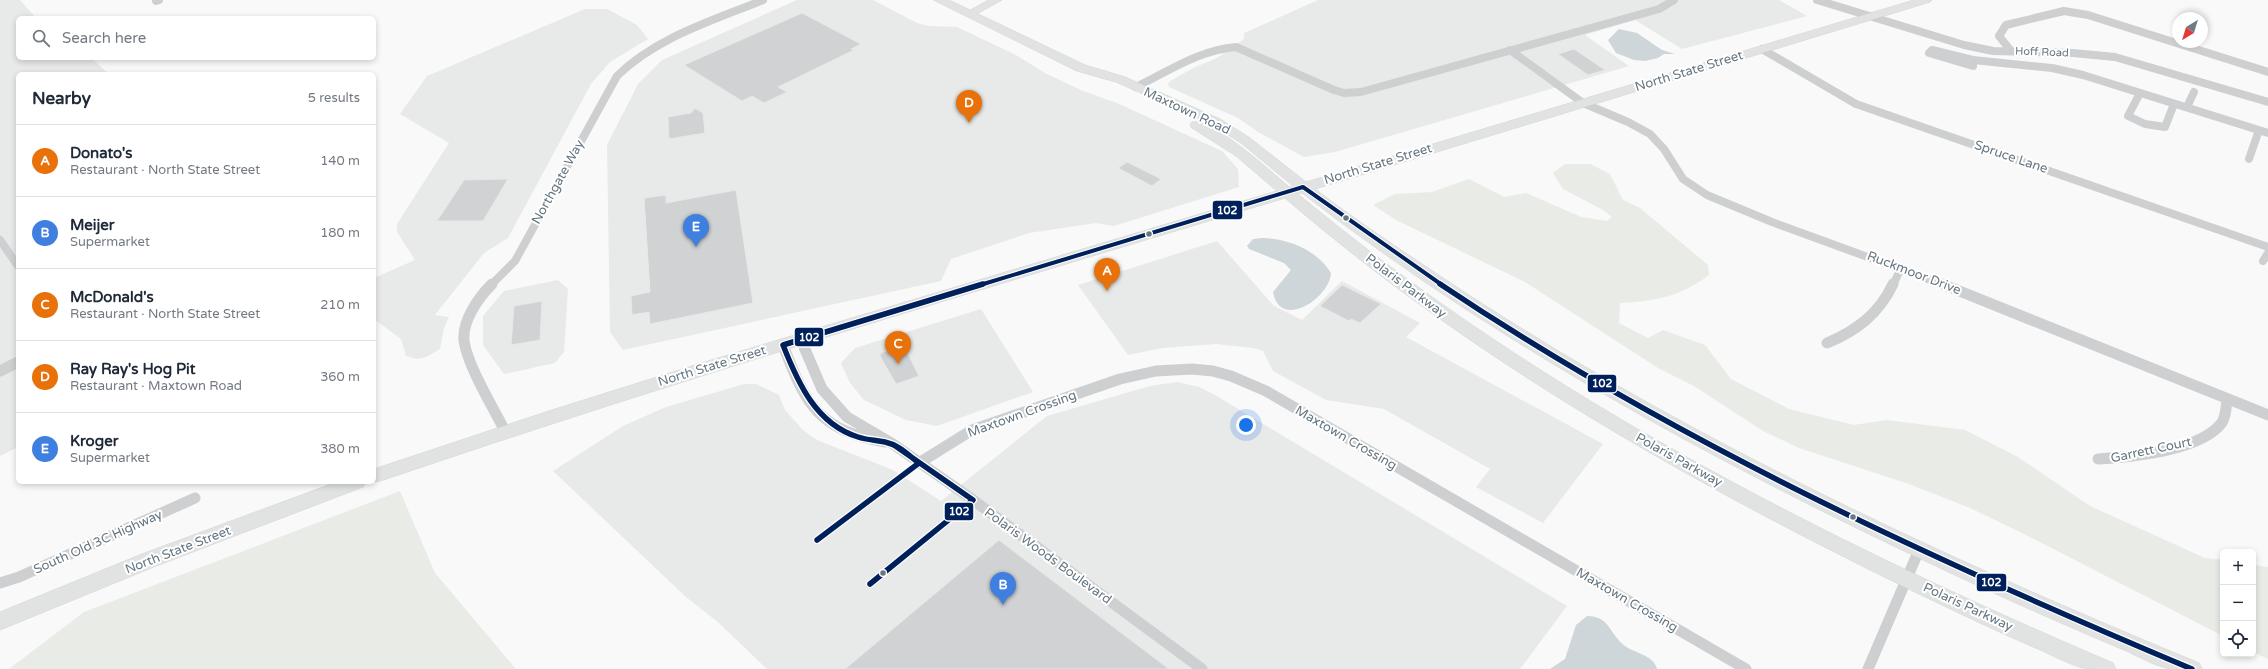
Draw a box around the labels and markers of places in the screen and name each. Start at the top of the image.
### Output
pin: D [956,90,982,123]
unlabelled marker [1341,213,1351,223]
pin: E [683,214,709,247]
unlabelled marker [1144,229,1154,239]
pin: A [1094,258,1120,291]
pin: C [885,331,911,364]
unlabelled marker [1848,512,1858,522]
unlabelled marker [878,568,888,578]
pin: B [990,572,1016,605]

